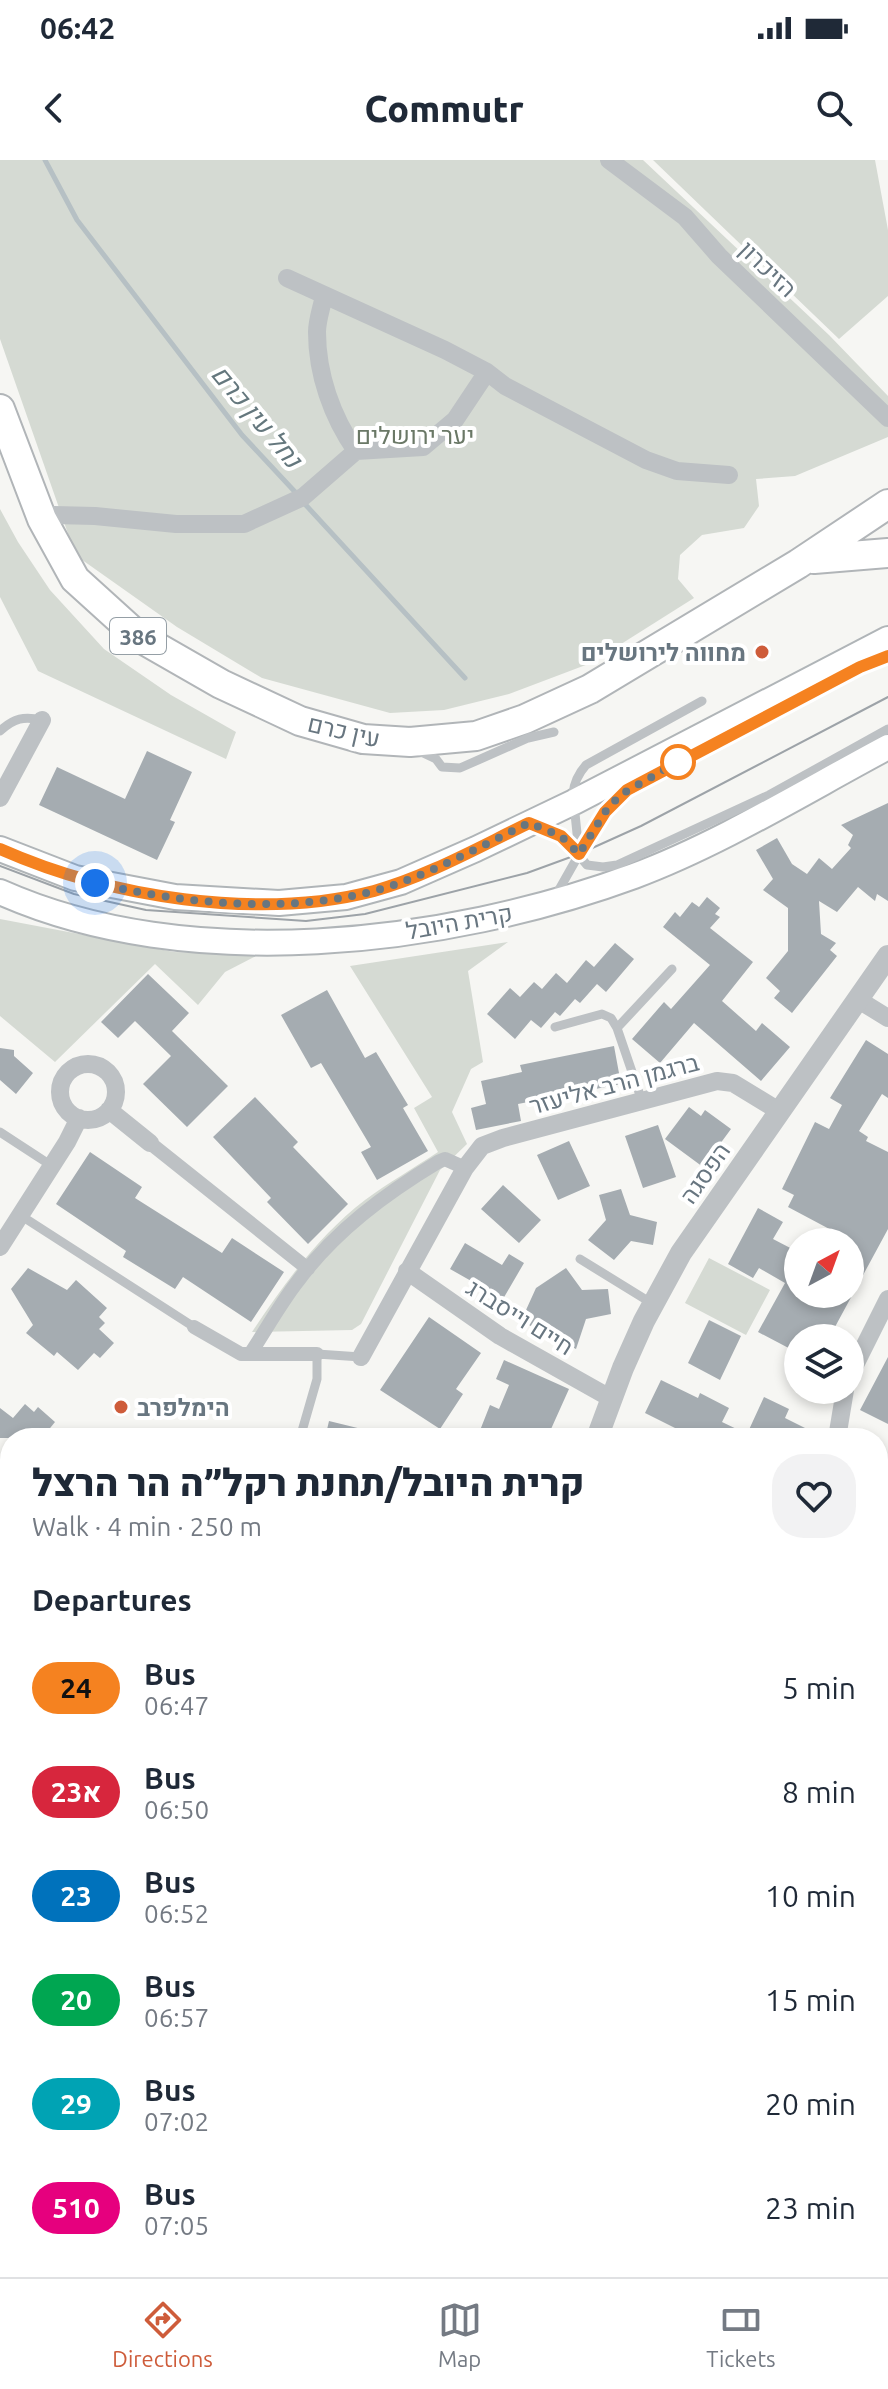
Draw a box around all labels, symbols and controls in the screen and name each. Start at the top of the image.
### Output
text: 06:42 [40,11,115,45]
icon: back [32,86,76,130]
icon: search [812,86,856,130]
text: Commutr [364,88,524,129]
street label: הזיכרון [734,235,802,303]
water label: נחל עין כרם [205,359,309,475]
park label: יער ירושלים [356,422,474,449]
road number: 386 [110,618,166,654]
place label: מחווה לירושלים [581,639,746,666]
marker: מחווה לירושלים [753,643,771,661]
street label: עין כרם [305,710,383,752]
unlabelled marker [661,745,695,779]
your location [75,863,115,903]
street label: קרית היובל [404,899,514,945]
street label: ברגמן הרב אליעזר [526,1048,702,1120]
street label: הפסגה [674,1137,736,1209]
north arrow [784,1228,864,1308]
map controls [784,1228,864,1404]
street label: חיים וייסברג [462,1274,578,1360]
button: layers [784,1324,864,1404]
place label: הימלפרב [137,1394,230,1421]
marker: הימלפרב [112,1398,130,1416]
button: heart [772,1454,856,1538]
text: קרית היובל/תחנת רקל״ה הר הרצל [32,1461,585,1503]
text: Walk · 4 min · 250 m [32,1512,262,1541]
text: Departures [32,1583,192,1617]
text: Bus [144,1657,196,1691]
text: 5 min [782,1671,856,1705]
text: 24 [60,1672,92,1703]
text: 06:47 [144,1691,209,1720]
text: Bus [144,1761,196,1795]
text: 8 min [782,1775,856,1809]
text: 23א [51,1776,101,1807]
text: 06:50 [144,1795,209,1824]
text: Bus [144,1865,196,1899]
text: 10 min [765,1879,856,1913]
text: 23 [60,1880,92,1911]
text: 06:52 [144,1899,209,1928]
text: Bus [144,1969,196,2003]
text: 15 min [765,1983,856,2017]
text: 20 [60,1984,92,2015]
text: 06:57 [144,2003,209,2032]
text: Bus [144,2073,196,2107]
text: 20 min [765,2087,856,2121]
text: 29 [60,2088,92,2119]
text: 07:02 [144,2107,209,2136]
text: Bus [144,2177,196,2211]
text: 23 min [765,2191,856,2225]
text: 510 [52,2192,100,2223]
text: 07:05 [144,2211,209,2240]
tab: Directions [112,2298,213,2371]
tab: Map [438,2298,482,2371]
tab: Tickets [706,2298,776,2371]

